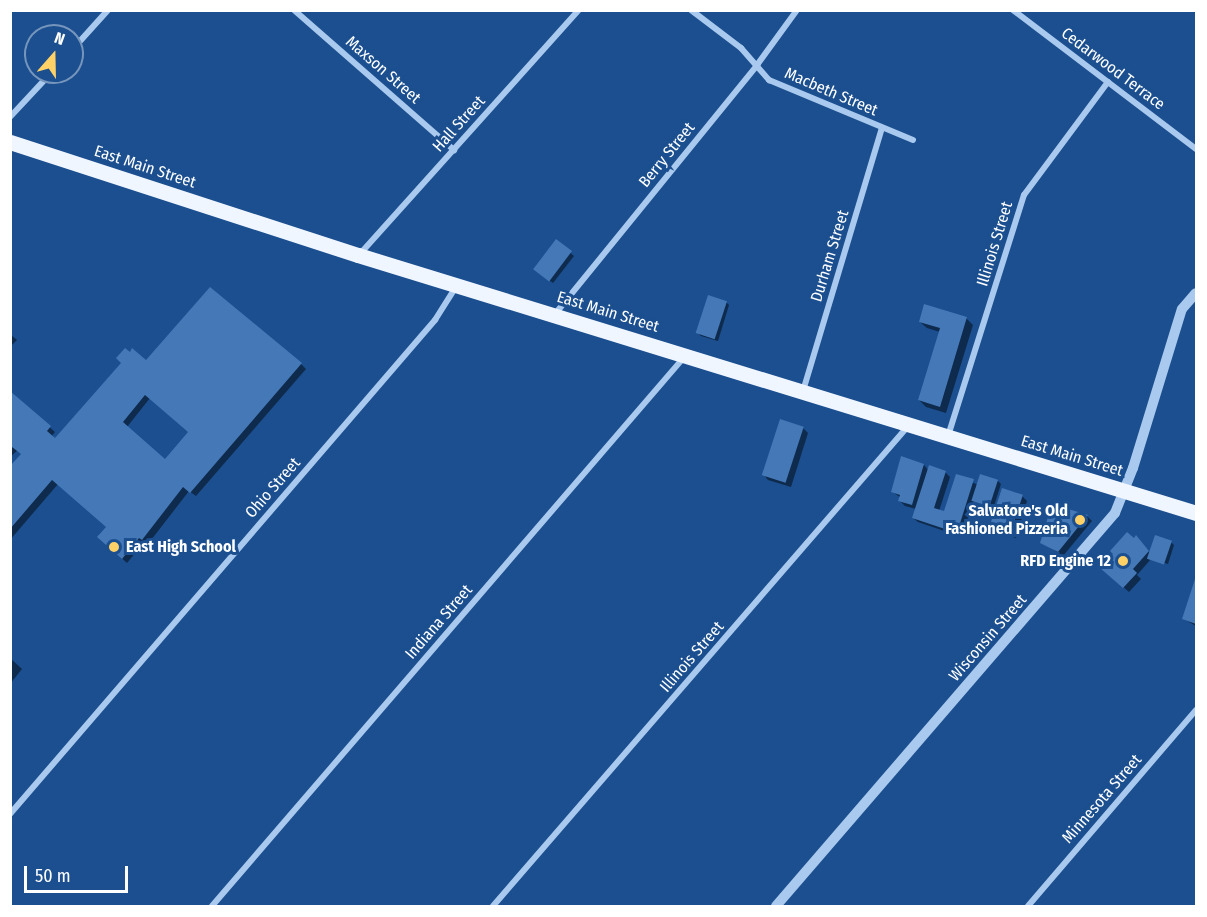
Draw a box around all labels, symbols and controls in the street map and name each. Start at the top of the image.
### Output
north arrow [24,24,84,84]
street label: Cedarwood Terrace [1057,24,1169,114]
text: N [52,28,67,49]
street label: Maxson Street [342,32,424,108]
street label: Macbeth Street [782,64,880,120]
street label: Hall Street [429,92,489,156]
street label: Berry Street [635,119,699,191]
street label: East Main Street [92,142,198,192]
street label: Illinois Street [973,199,1017,289]
street label: Durham Street [807,208,853,304]
street label: East Main Street [555,287,661,337]
street label: East Main Street [1019,431,1125,481]
street label: Ohio Street [241,454,305,522]
place label: Salvatore's Old Fashioned Pizzeria [945,501,1068,539]
marker: Salvatore's Old Fashioned Pizzeria [1073,513,1087,527]
place label: East High School [126,537,236,557]
marker: East High School [107,540,121,554]
place label: RFD Engine 12 [1020,551,1111,571]
marker: RFD Engine 12 [1116,554,1130,568]
street label: Indiana Street [401,581,477,663]
street label: Wisconsin Street [945,591,1031,685]
street label: Illinois Street [656,618,728,696]
street label: Minnesota Street [1058,751,1146,847]
scale bar [27,854,130,892]
text: 50 m [35,865,71,887]

